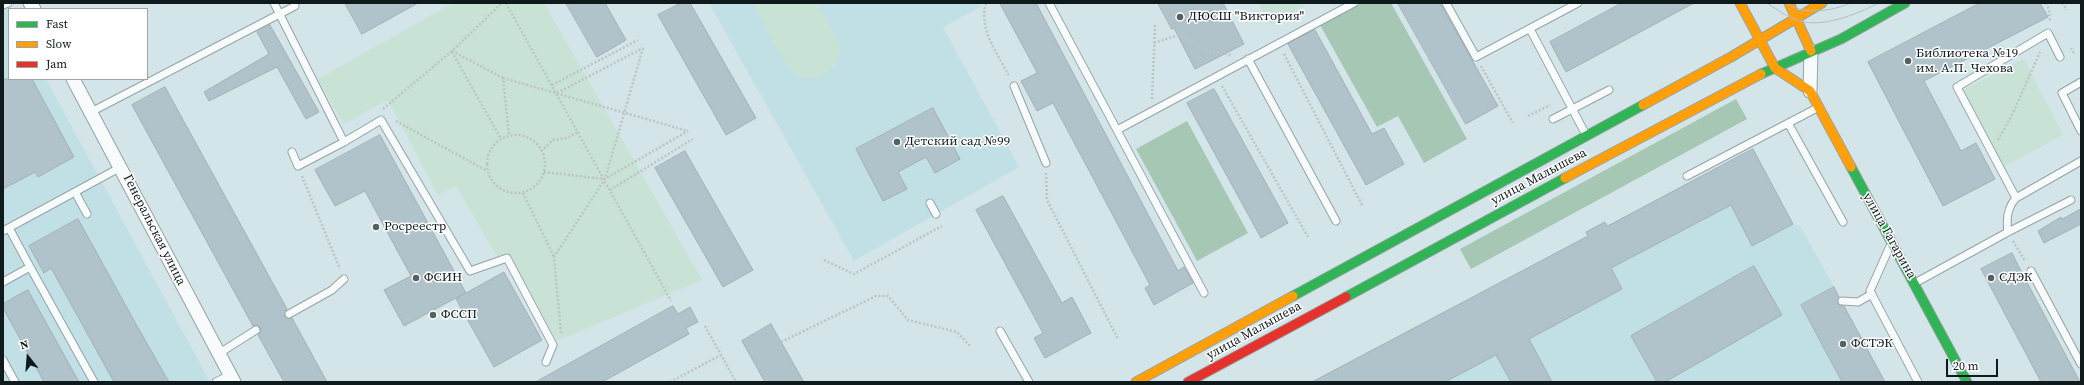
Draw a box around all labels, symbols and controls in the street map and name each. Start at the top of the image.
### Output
legend [8,8,148,80]
place label: ДЮСШ "Виктория" [1188,9,1304,25]
marker: ДЮСШ "Виктория" [1175,12,1185,22]
text: Fast [46,16,68,32]
text: Slow [46,36,71,52]
place label: Библиотека №19 им. А.П. Чехова [1916,46,2018,77]
text: Jam [46,56,67,72]
marker: Библиотека №19 им. А.П. Чехова [1903,56,1913,66]
place label: Детский сад №99 [905,134,1010,150]
marker: Детский сад №99 [892,137,902,147]
street label: улица Малышева [1489,145,1589,209]
street label: Генеральская улица [119,172,189,288]
street label: улица Гагарина [1859,190,1919,282]
place label: Росреестр [384,219,446,235]
marker: Росреестр [371,222,381,232]
place label: ФСИН [424,270,462,286]
place label: СДЭК [1999,270,2032,286]
marker: ФСИН [411,273,421,283]
marker: СДЭК [1986,273,1996,283]
street label: улица Малышева [1204,299,1304,363]
place label: ФССП [441,307,477,323]
marker: ФССП [428,310,438,320]
place label: ФСТЭК [1851,336,1893,352]
north arrow [8,337,48,377]
text: N [18,337,30,353]
marker: ФСТЭК [1838,339,1848,349]
scale bar [1948,351,2000,377]
text: 20 m [1953,358,1979,374]

